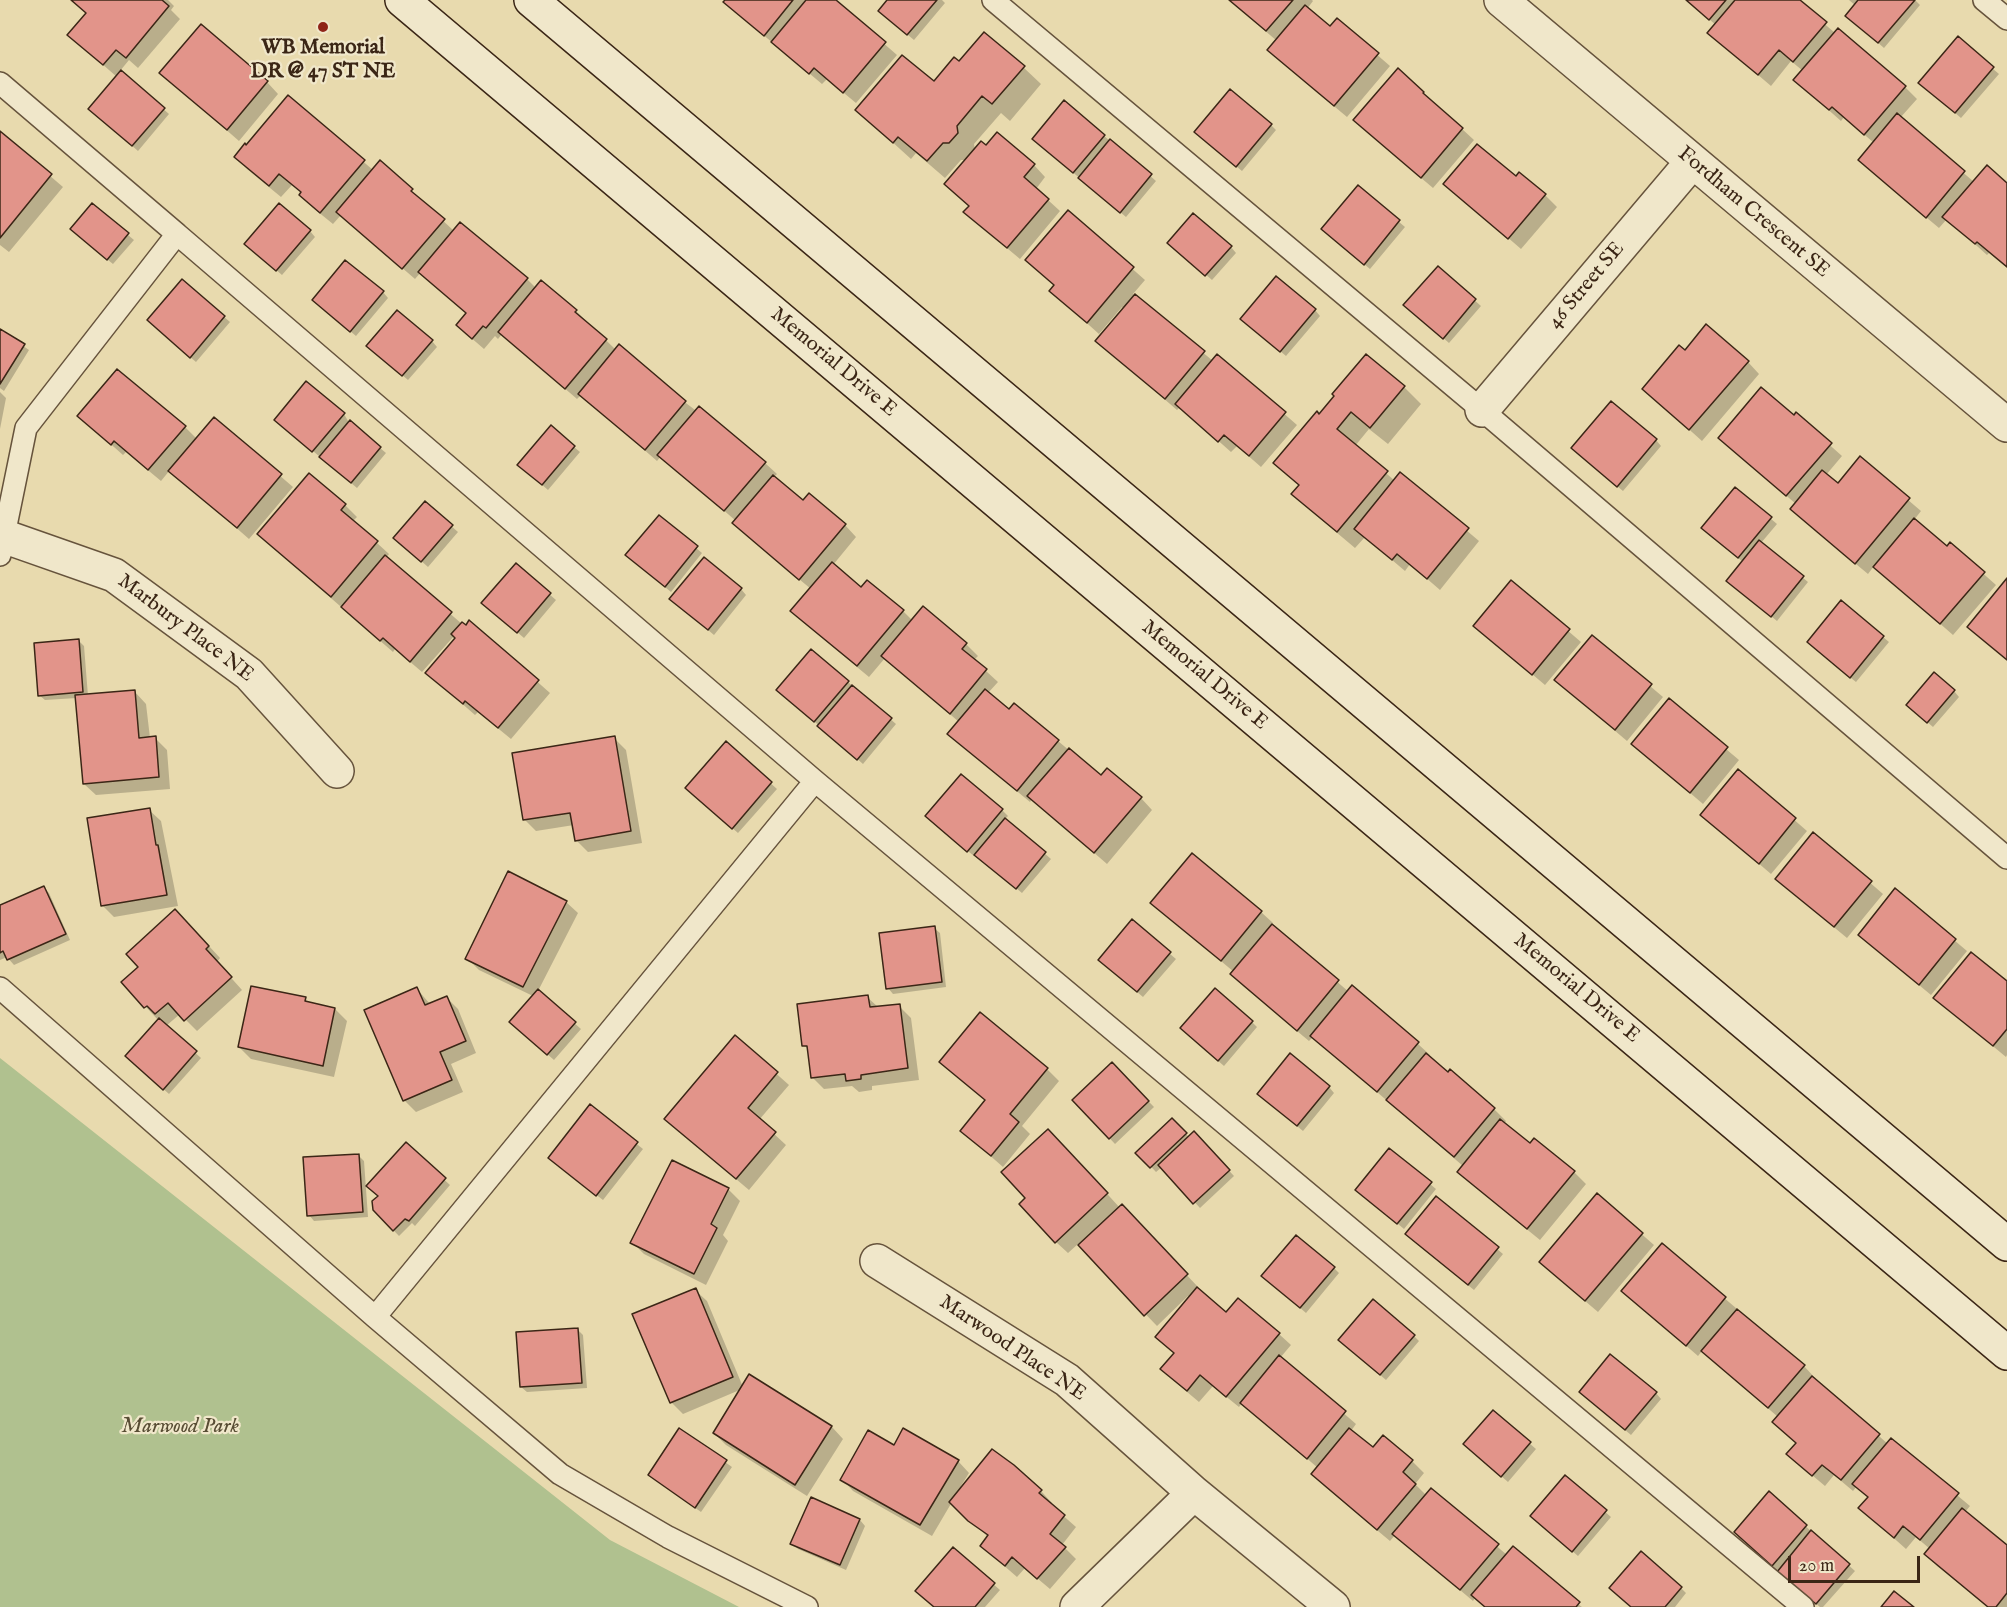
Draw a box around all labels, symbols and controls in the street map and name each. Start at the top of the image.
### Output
marker: WB Memorial DR @ 47 ST NE [316,20,330,34]
place label: WB Memorial DR @ 47 ST NE [251,36,395,86]
street label: Fordham Crescent SE [1672,142,1834,284]
street label: 46 Street SE [1543,237,1631,335]
street label: Memorial Drive E [765,303,901,423]
street label: Marbury Place NE [112,570,258,688]
street label: Memorial Drive E [1136,616,1272,736]
street label: Memorial Drive E [1508,929,1644,1049]
street label: Marwood Place NE [934,1291,1090,1407]
park label: Marwood Park [121,1415,239,1441]
scale bar [1791,1544,1923,1582]
text: 20 m [1799,1555,1834,1578]

